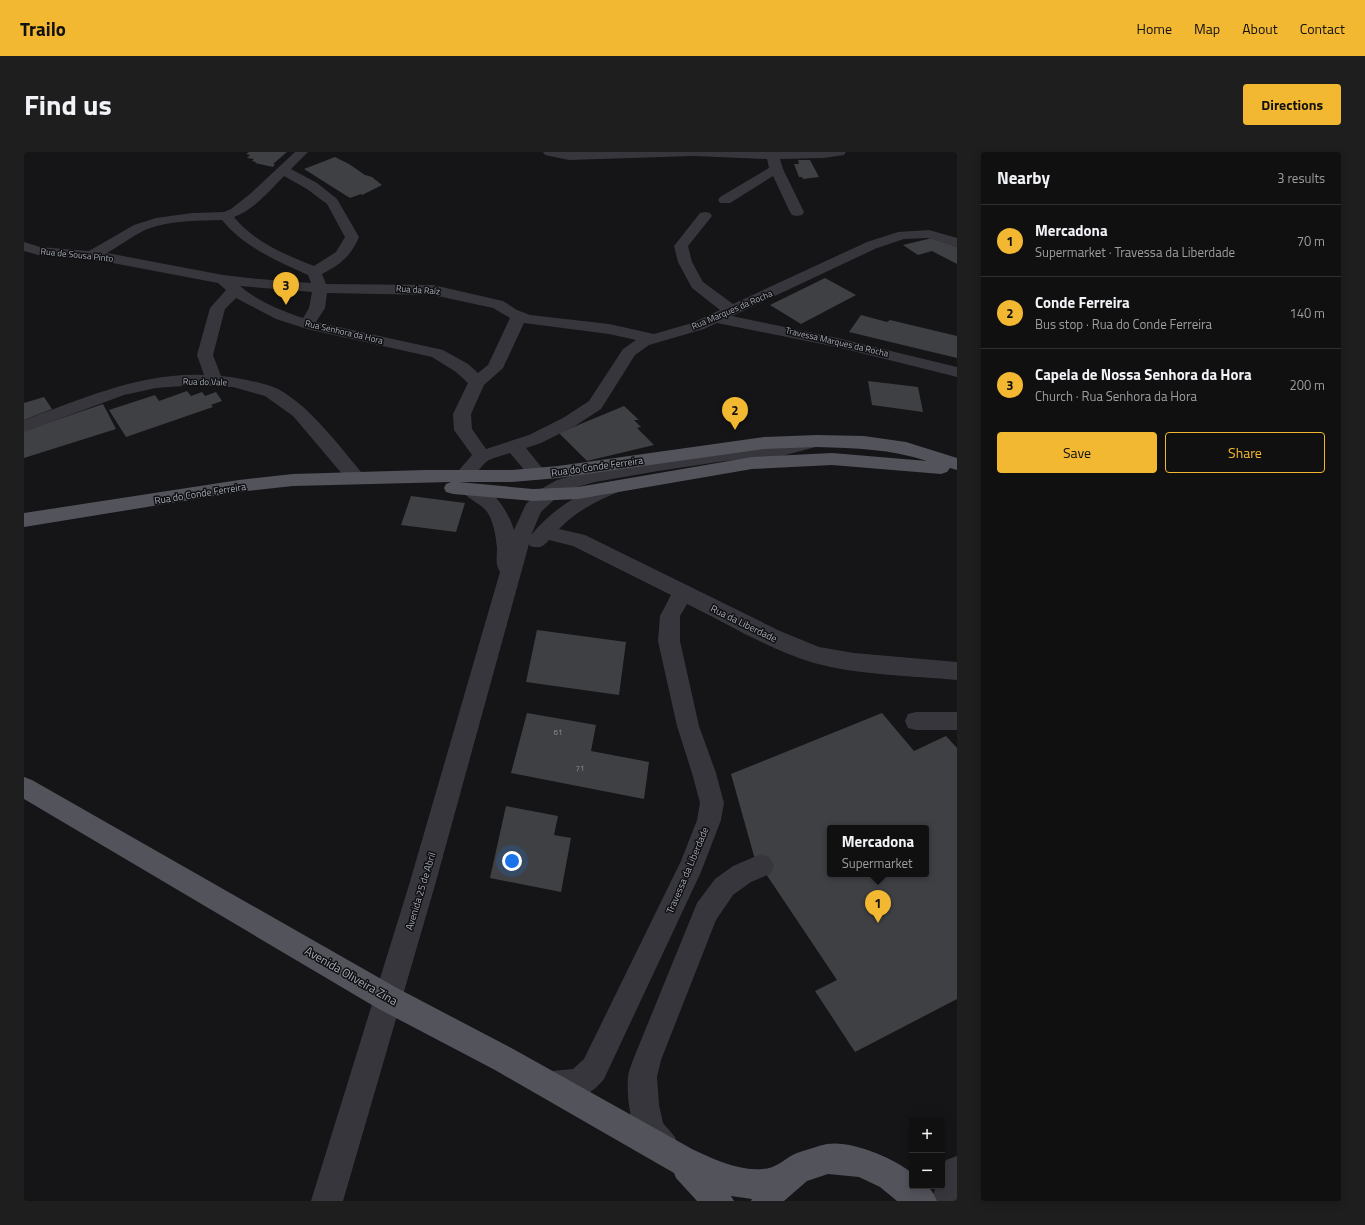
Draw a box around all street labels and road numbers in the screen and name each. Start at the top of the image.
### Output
street label: Rua de Sousa Pinto [40,244,114,265]
street label: Rua da Raíz [396,281,441,298]
street label: Rua Marques da Rocha [689,286,775,332]
street label: Rua Senhora da Hora [304,316,385,347]
street label: Travessa Marques da Rocha [784,323,890,360]
street label: Rua do Vale [183,375,228,388]
street label: Rua do Conde Ferreira [550,453,644,480]
street label: Rua do Conde Ferreira [153,479,247,508]
street label: Rua da Liberdade [708,601,780,646]
street label: Travessa da Liberdade [662,825,713,916]
street label: Avenida 25 de Abril [402,850,439,932]
street label: Avenida Oliveira Zina [301,941,401,1010]

